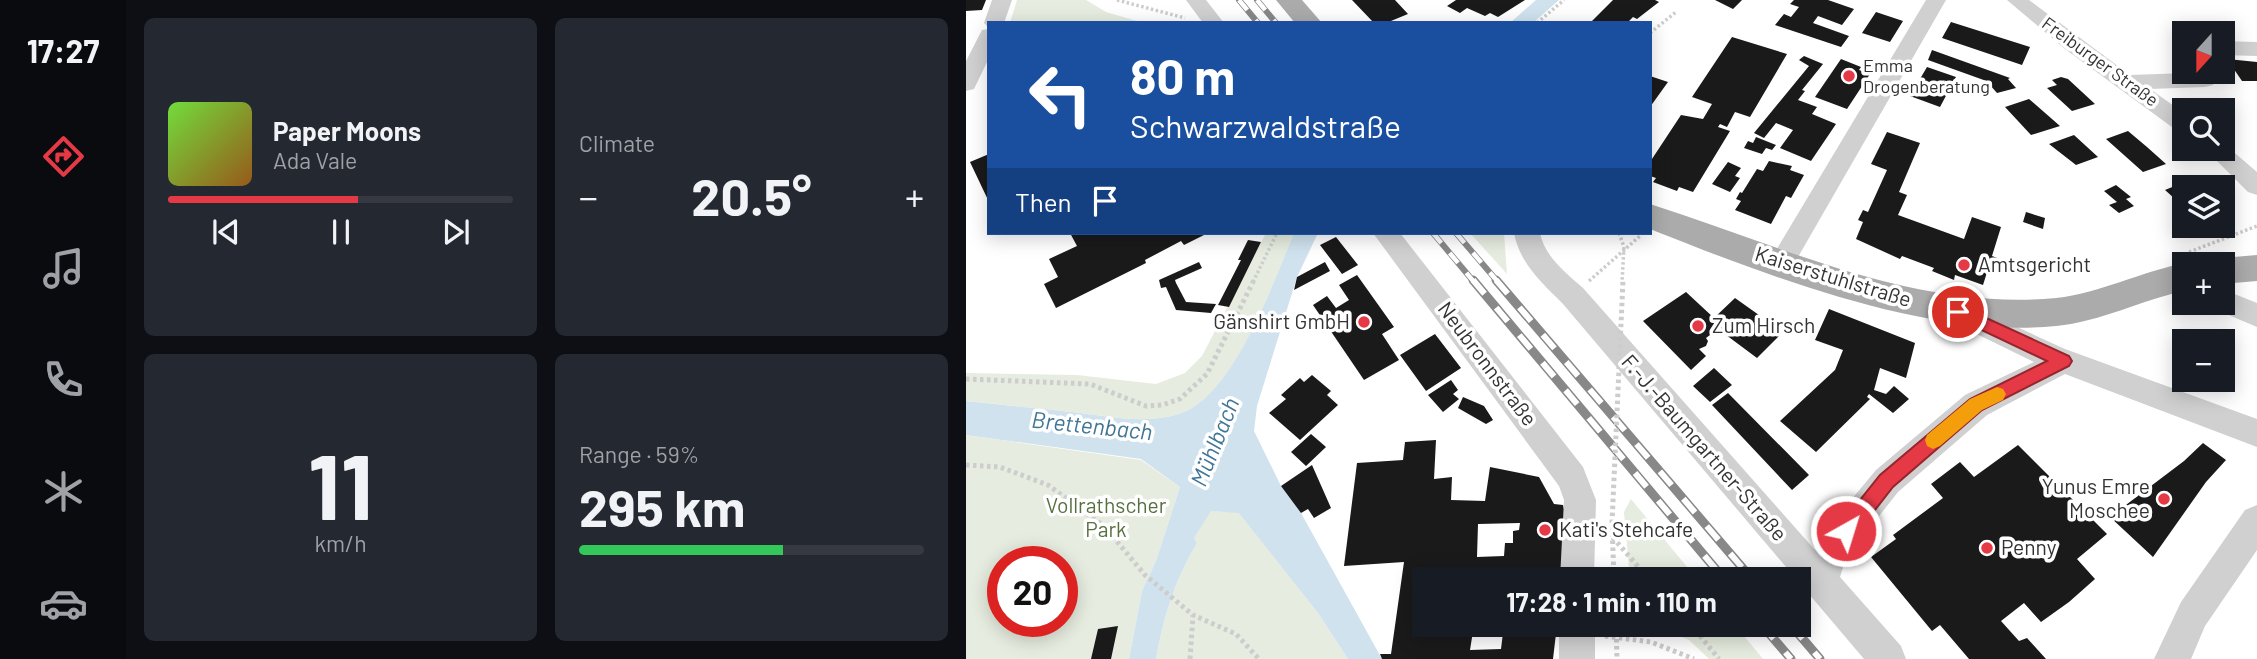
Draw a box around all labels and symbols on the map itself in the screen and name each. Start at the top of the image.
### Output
street label: Freiburger Straße [2038,12,2163,111]
north arrow [2172,21,2235,84]
place label: Emma Drogenberatung [1863,54,1990,97]
marker: Emma Drogenberatung [1841,68,1857,84]
street label: Kaiserstuhlstraße [1752,240,1914,311]
place label: Amtsgericht [1978,251,2091,276]
marker: Amtsgericht [1956,257,1972,273]
pin [1928,282,1988,342]
street label: Neubronnstraße [1433,296,1543,430]
place label: Gänshirt GmbH [1213,308,1350,333]
place label: Zum Hirsch [1712,312,1815,337]
marker: Gänshirt GmbH [1356,314,1372,330]
marker: Zum Hirsch [1690,318,1706,334]
street label: F.-J.-Baumgartner-Straße [1617,349,1793,545]
water label: Mühlbach [1184,393,1244,490]
water label: Brettenbach [1030,405,1154,445]
place label: Yunus Emre Moschee [2042,473,2150,522]
marker: Yunus Emre Moschee [2156,491,2172,507]
park label: Vollrathscher Park [1046,492,1167,541]
position arrow [1809,494,1883,568]
place label: Kati's Stehcafe [1559,516,1693,541]
marker: Kati's Stehcafe [1537,522,1553,538]
place label: Penny [2001,534,2057,559]
marker: Penny [1979,540,1995,556]
speed limit sign: 20 [987,546,1078,637]

